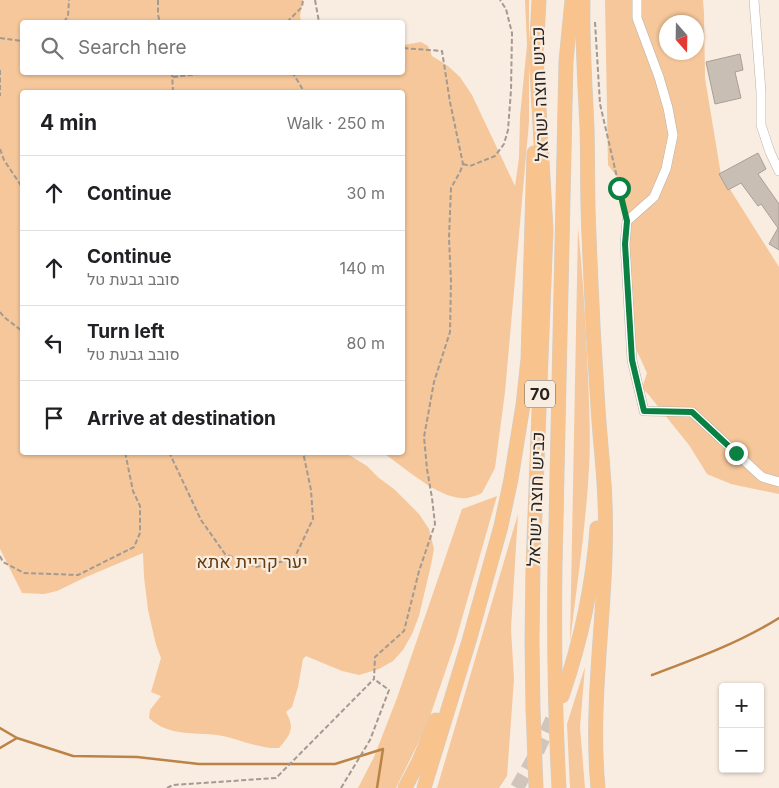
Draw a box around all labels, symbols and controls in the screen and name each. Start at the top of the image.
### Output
north arrow [659,15,704,60]
search box [20,20,405,75]
street label: כביש חוצה ישראל [527,26,552,162]
icon: search [38,34,66,62]
text: Search here [78,36,187,59]
text: 4 min [40,110,97,135]
text: Walk · 250 m [287,113,385,133]
route start [608,177,631,200]
icon: ahead [40,179,68,207]
text: Continue [87,182,172,205]
text: 30 m [347,183,385,203]
text: Continue [87,245,172,268]
icon: ahead [40,254,68,282]
text: 140 m [340,258,385,278]
text: סובב גבעת טל [87,269,180,289]
text: Turn left [87,320,165,343]
icon: left [40,329,68,357]
text: 80 m [346,333,385,353]
text: סובב גבעת טל [87,344,180,364]
road number: 70 [525,380,555,408]
icon: arrive [40,404,68,432]
text: Arrive at destination [87,407,276,430]
street label: כביש חוצה ישראל [523,431,548,567]
route end [725,442,748,465]
park label: יער קריית אתא [196,551,308,572]
map controls [719,683,764,773]
button: + [719,683,764,728]
button: − [719,728,764,773]

